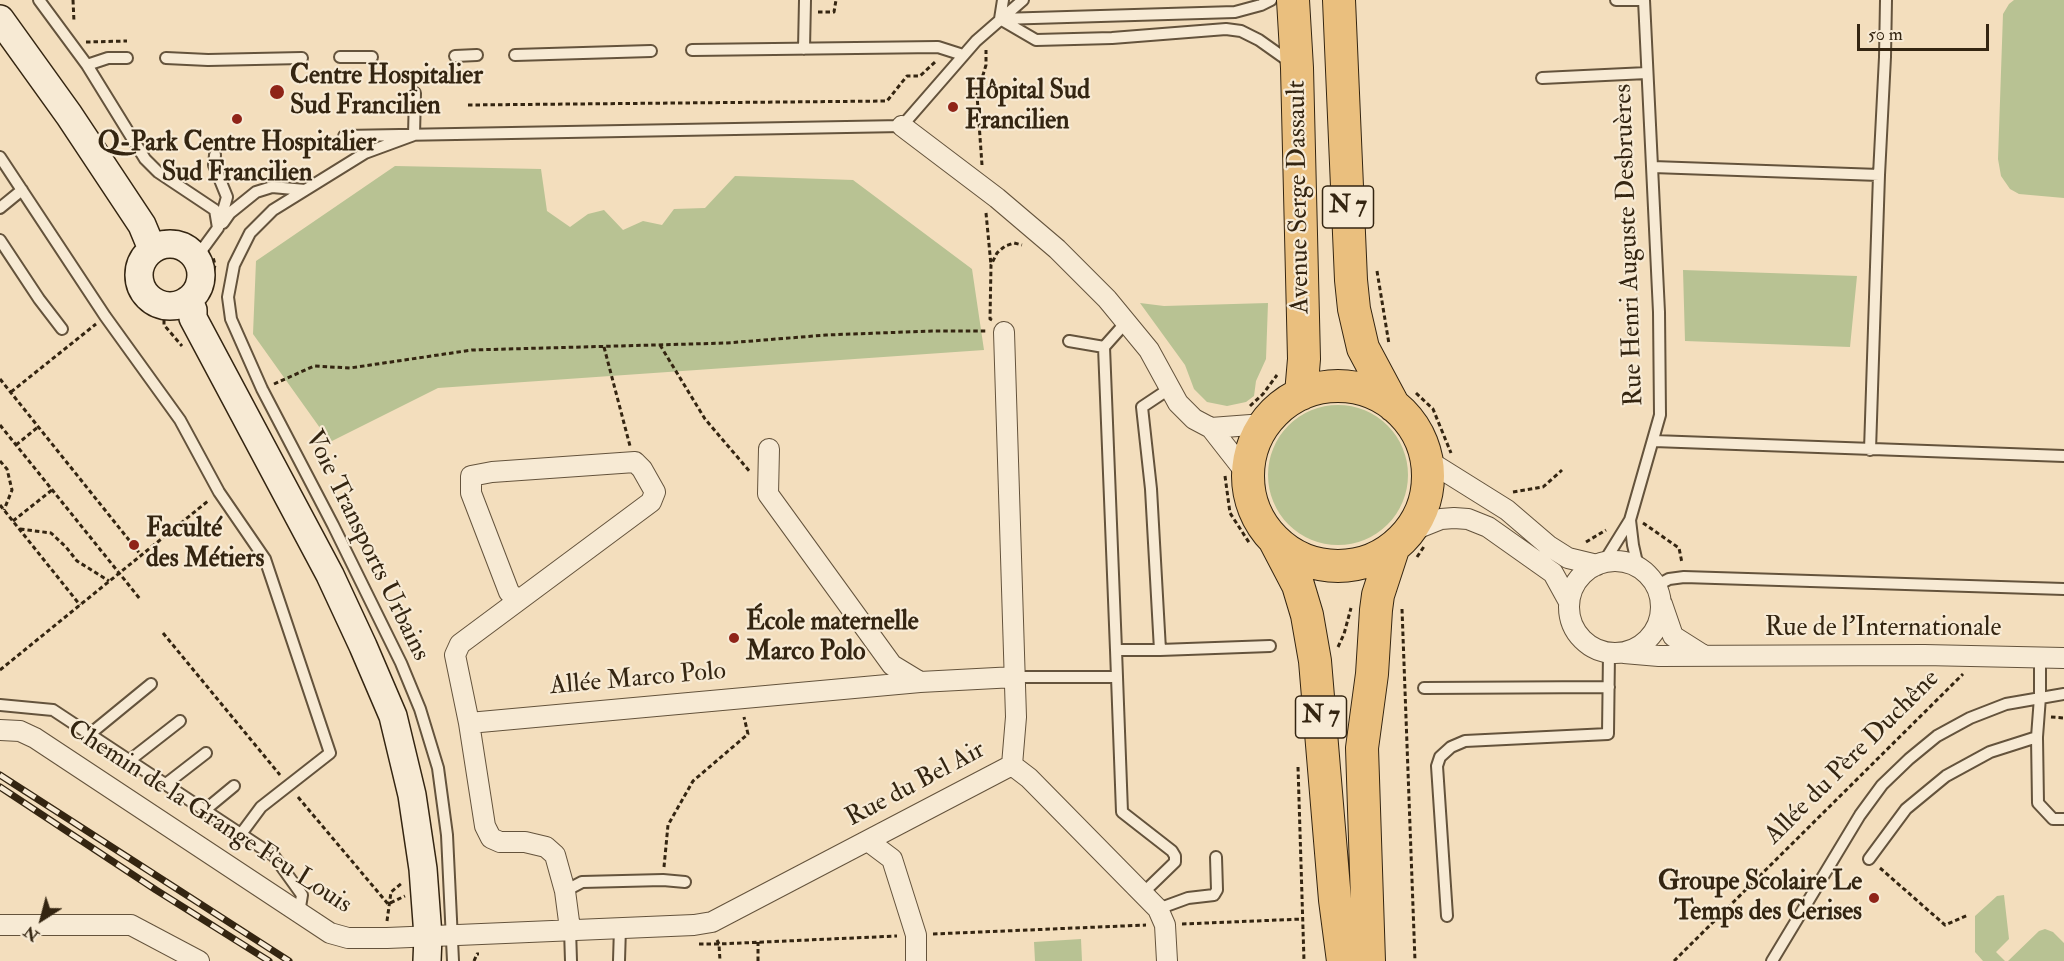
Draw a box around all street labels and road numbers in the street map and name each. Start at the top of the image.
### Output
street label: Avenue Serge Dassault [1282,80,1318,314]
street label: Rue Henri Auguste Desbruères [1609,83,1651,407]
road number: N 7 [1322,186,1374,228]
street label: Voie Transports Urbains [297,426,435,666]
street label: Rue de l'Internationale [1765,613,2001,645]
street label: Allée Marco Polo [549,657,727,703]
street label: Allée du Père Duchêne [1759,664,1947,852]
road number: N 7 [1296,696,1346,738]
street label: Chemin de la Grange Feu Louis [61,714,357,922]
street label: Rue du Bel Air [841,735,991,835]

